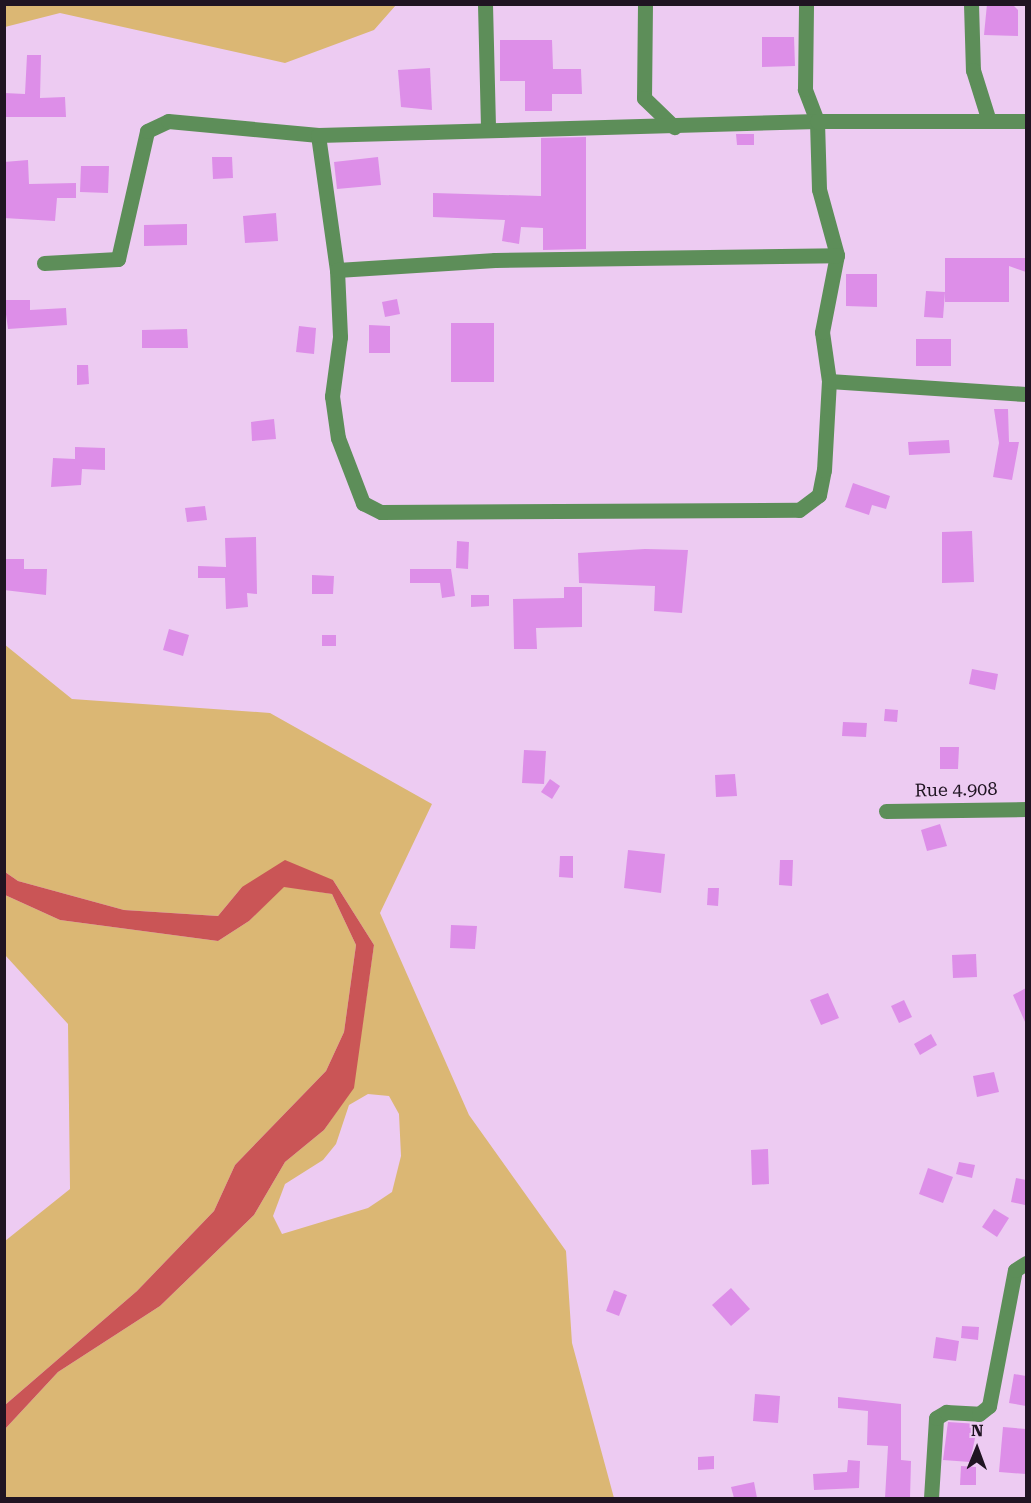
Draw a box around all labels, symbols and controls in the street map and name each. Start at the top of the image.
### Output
street label: Rue 4.908 [914,778,998,802]
north arrow [947,1419,1007,1479]
text: N [971,1421,984,1440]

